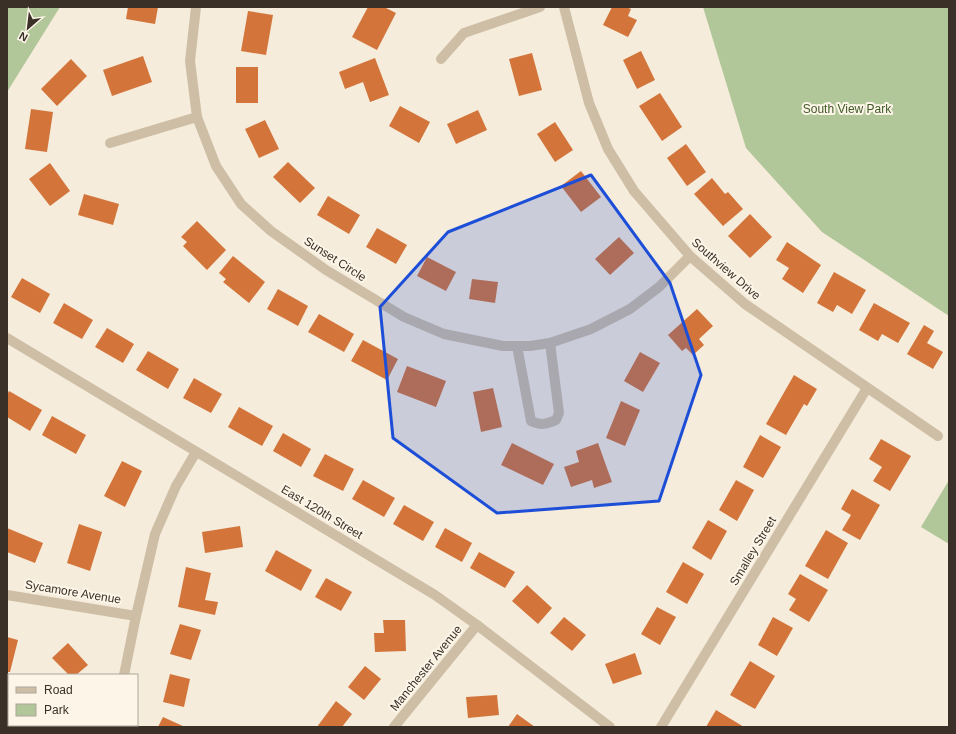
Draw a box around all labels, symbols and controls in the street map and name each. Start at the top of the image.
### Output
north arrow [8,8,48,48]
text: N [17,30,30,44]
park label: South View Park [803,102,892,116]
street label: Sunset Circle [301,234,369,284]
street label: Southview Drive [689,235,764,303]
street label: East 120th Street [279,482,366,542]
street label: Smalley Street [727,513,779,588]
street label: Sycamore Avenue [24,577,122,607]
street label: Manchester Avenue [387,622,465,714]
legend [8,674,138,726]
text: Road [44,683,73,697]
text: Park [44,703,70,717]

